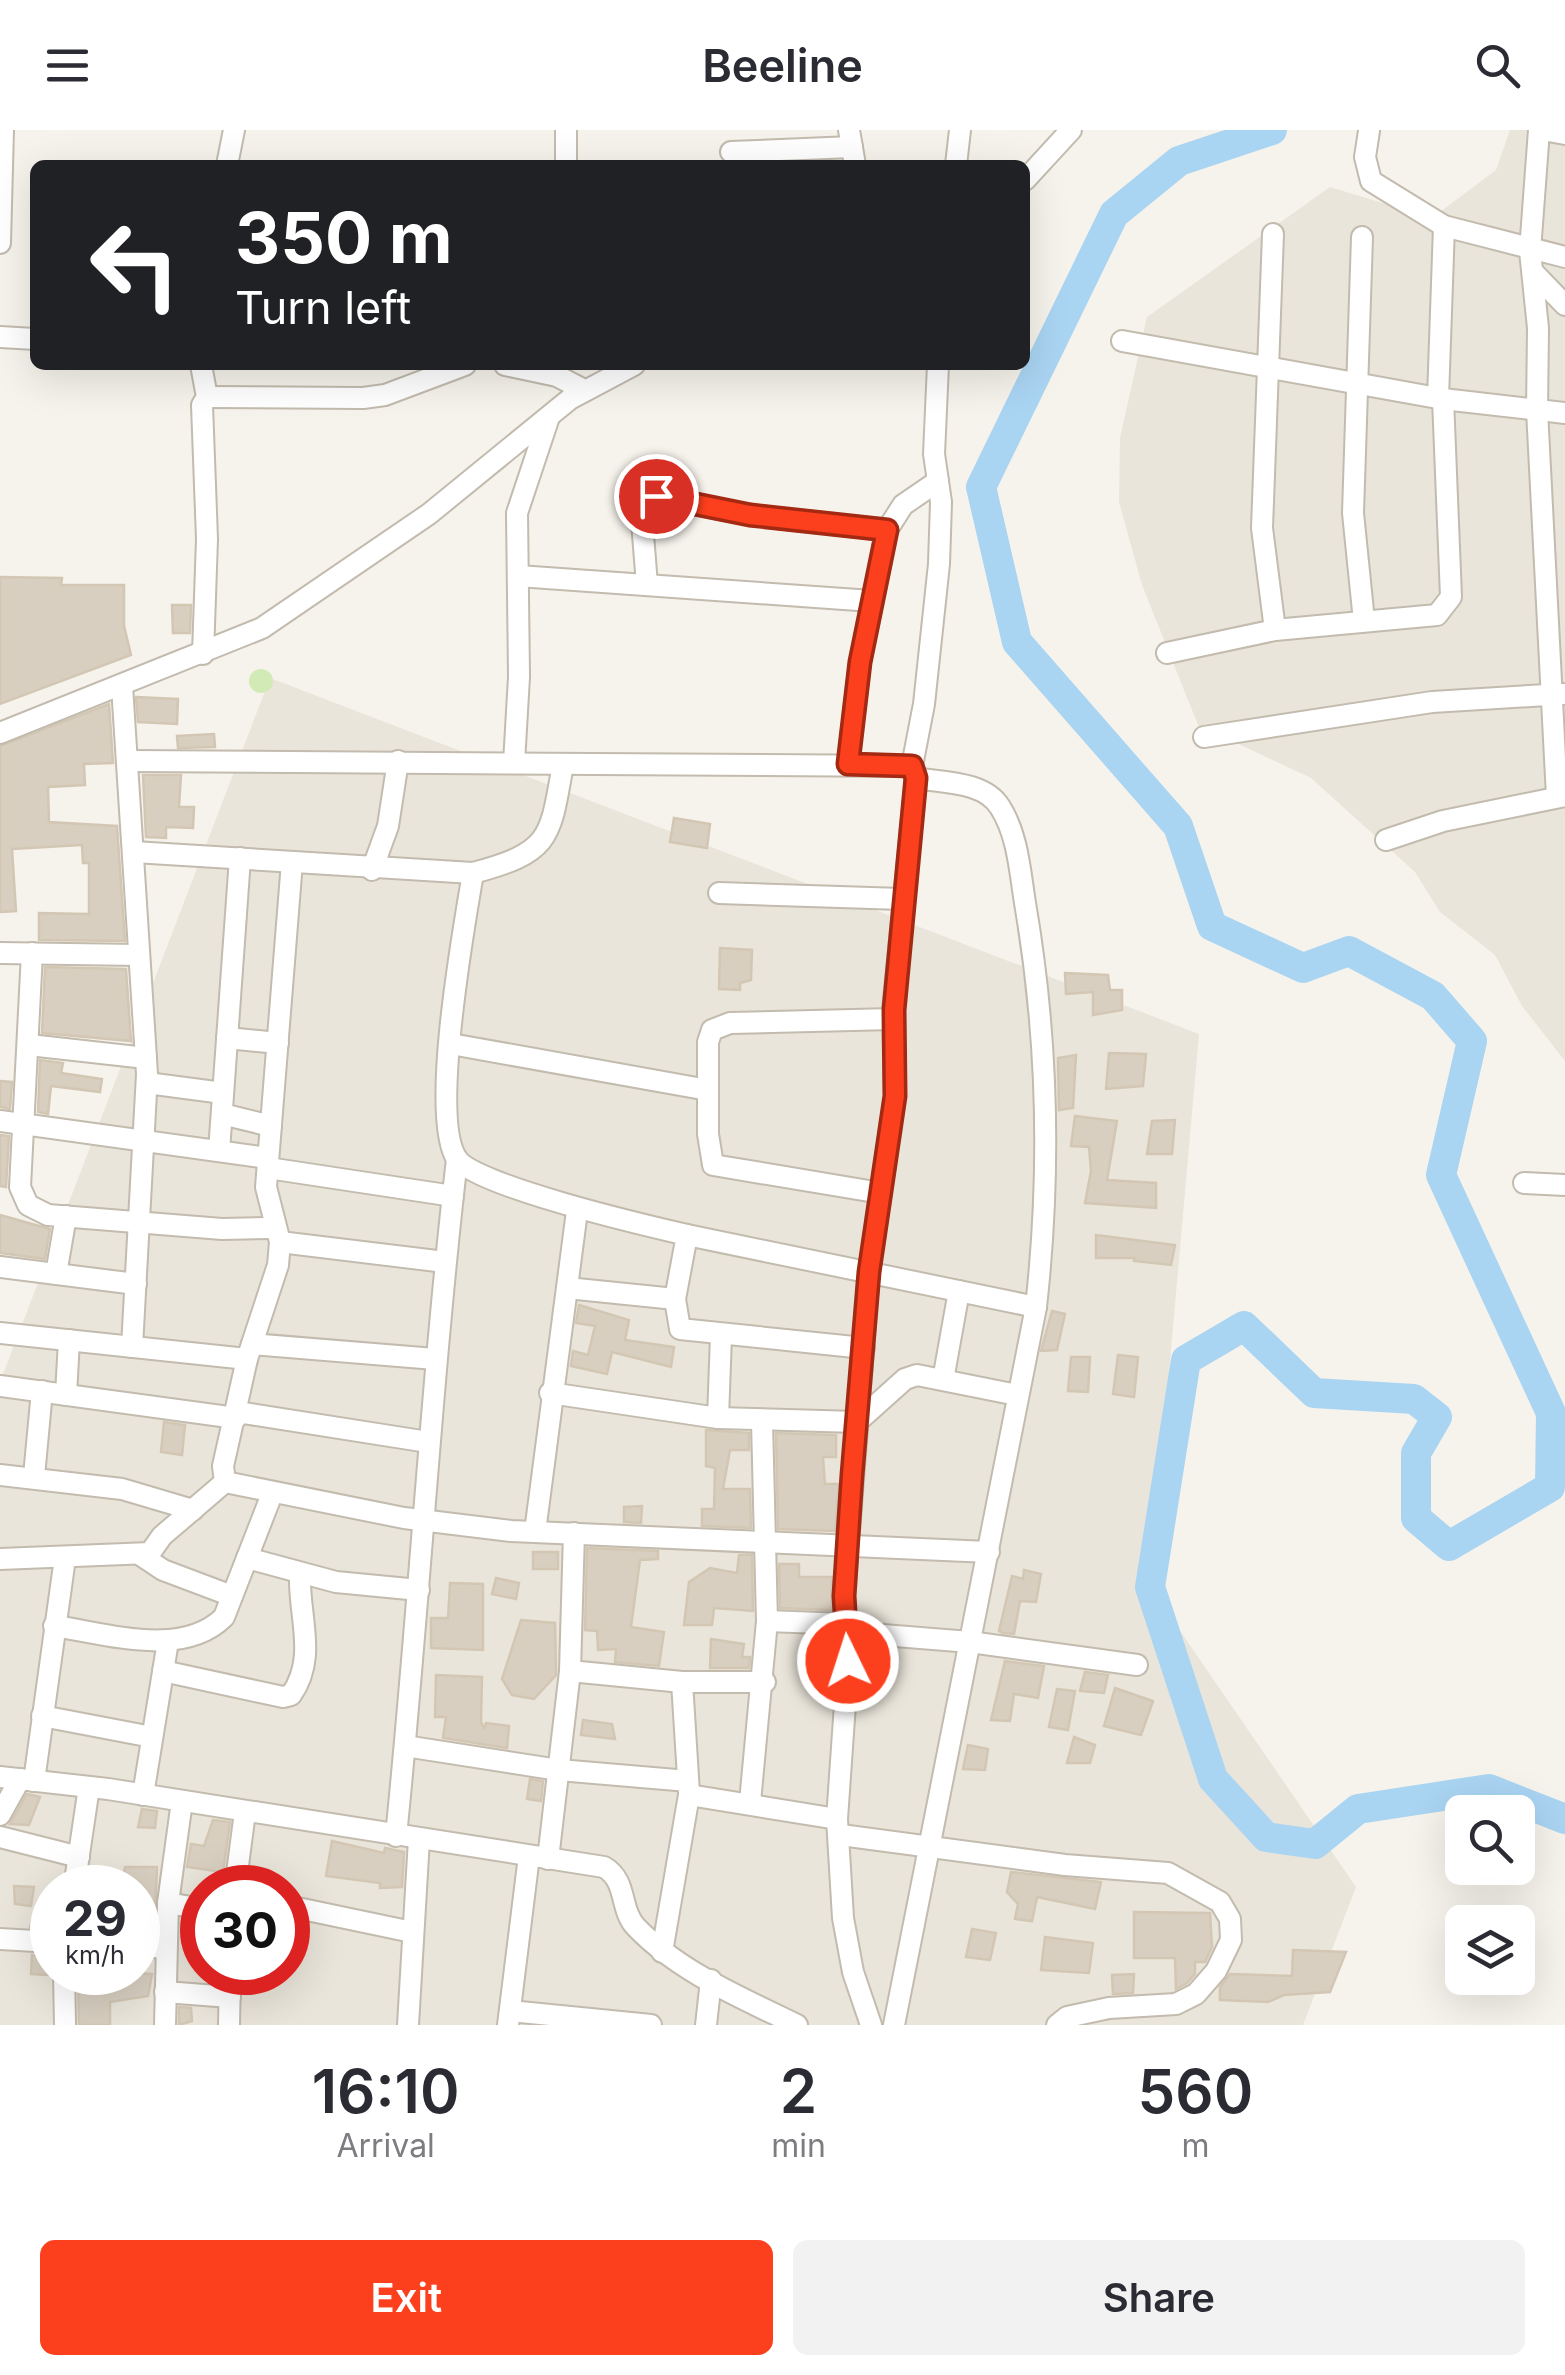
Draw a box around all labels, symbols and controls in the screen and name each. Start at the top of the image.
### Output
icon: menu [40,38,95,93]
text: Beeline [702,38,863,93]
icon: search [1470,38,1525,93]
text: 350 m [235,195,453,280]
icon: left [70,200,200,330]
text: Turn left [235,280,411,335]
pin [614,454,699,539]
icon: arrive [629,469,684,524]
position arrow [796,1609,900,1713]
map controls [1445,1795,1535,1995]
button: search [1445,1795,1535,1885]
speed limit sign: 30 [180,1865,310,1995]
text: 29 [63,1888,127,1948]
button: layers [1445,1905,1535,1995]
text: km/h [65,1940,125,1970]
text: 16:10 [312,2055,460,2127]
text: 2 [780,2055,817,2127]
text: 560 [1138,2055,1253,2127]
text: Arrival [336,2126,435,2165]
text: min [771,2126,826,2165]
text: m [1181,2126,1209,2165]
button: Exit [40,2240,773,2355]
button: Share [793,2240,1525,2355]

